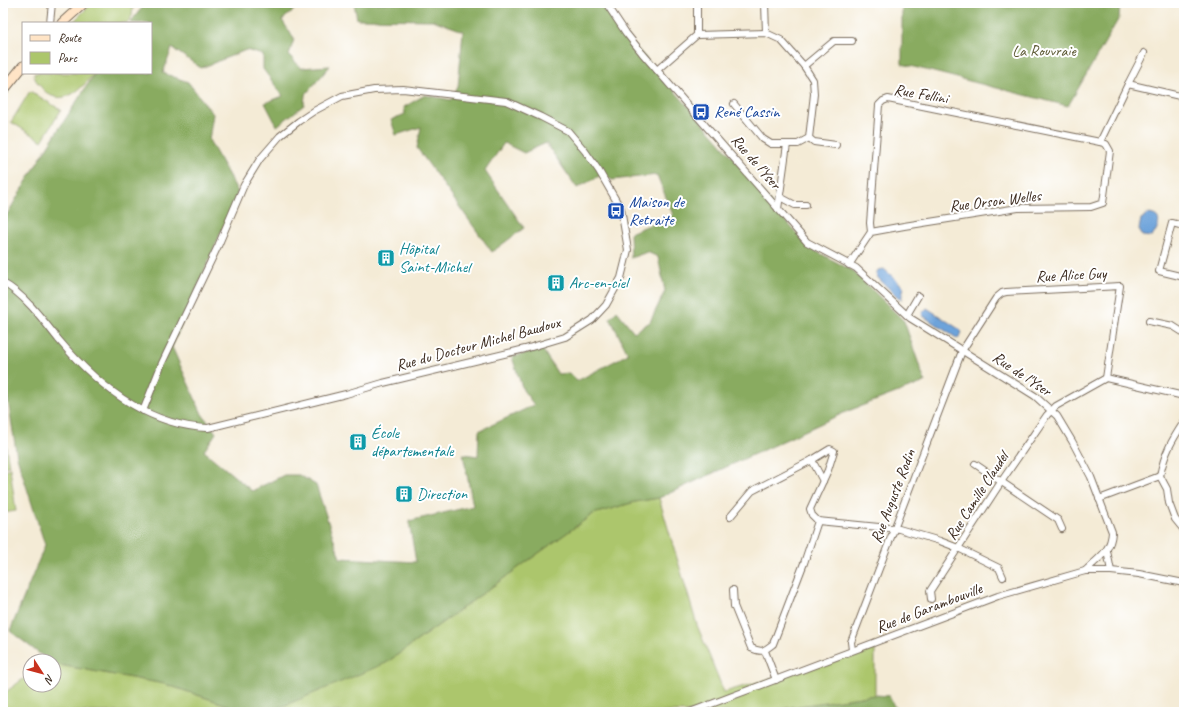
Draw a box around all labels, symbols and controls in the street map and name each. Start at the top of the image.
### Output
legend [22,22,152,74]
text: Route [58,30,82,46]
park label: La Rouvraie [1012,41,1078,61]
text: Parc [58,50,78,66]
street label: Rue Fellini [892,79,951,109]
bus stop icon: René Cassin [691,102,711,122]
place label: René Cassin [714,102,780,122]
street label: Rue de l'Yser [727,130,786,195]
street label: Rue Orson Welles [948,185,1043,217]
place label: Maison de Retraite [629,192,686,230]
bus stop icon: Maison de Retraite [606,201,626,221]
place label: Hôpital Saint-Michel [399,239,473,277]
building icon: Hôpital Saint-Michel [376,248,396,268]
street label: Rue Alice Guy [1035,263,1108,287]
building icon: Arc-en-ciel [546,273,566,293]
place label: Arc-en-ciel [569,273,631,293]
street label: Rue du Docteur Michel Baudoux [394,312,564,376]
street label: Rue de l'Yser [989,347,1056,402]
place label: École départementale [371,423,455,461]
building icon: École départementale [348,432,368,452]
street label: Rue Auguste Rodin [866,445,920,546]
street label: Rue Camille Claudel [941,446,1015,544]
building icon: Direction [394,484,414,504]
place label: Direction [417,484,468,504]
street label: Rue de Garambouville [873,578,986,637]
north arrow [22,653,62,693]
text: N [41,672,58,688]

